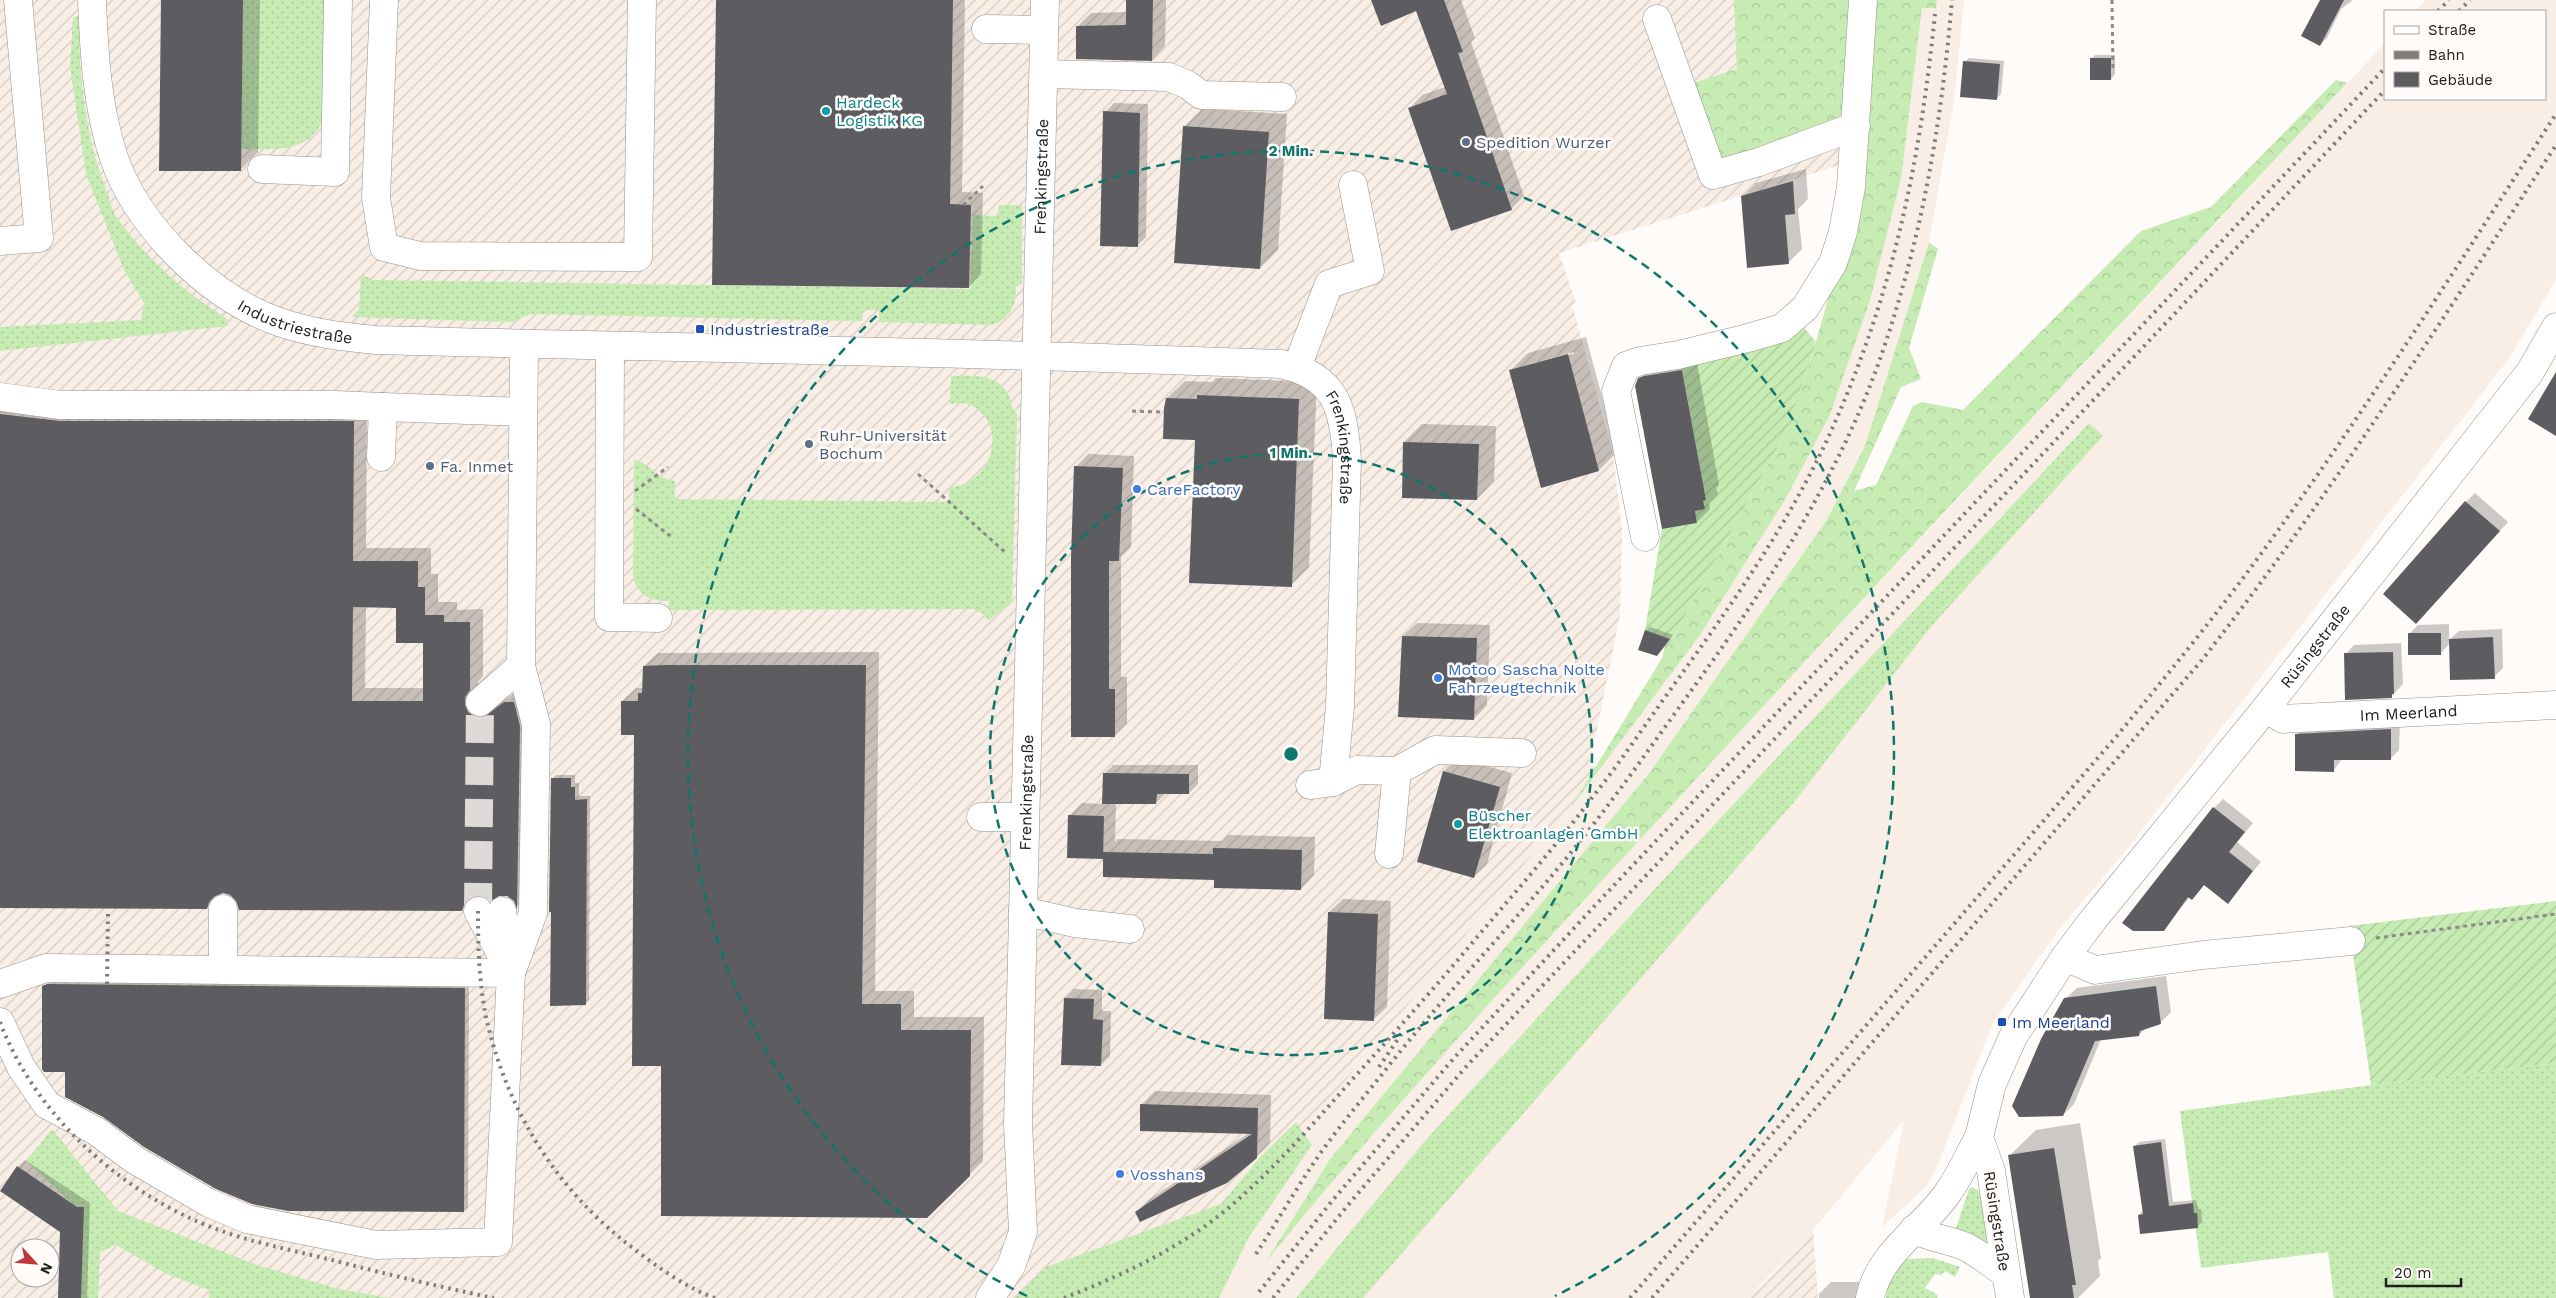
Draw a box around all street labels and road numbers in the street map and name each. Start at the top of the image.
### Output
street label: Frenkingstraße [1030,119,1052,235]
street label: Industriestraße [234,295,354,347]
street label: Frenkingstraße [1322,386,1357,505]
street label: Rüsingstraße [2276,600,2354,691]
street label: Im Meerland [2359,701,2458,725]
street label: Frenkingstraße [1015,734,1037,851]
street label: Rüsingstraße [1980,1170,2014,1272]

